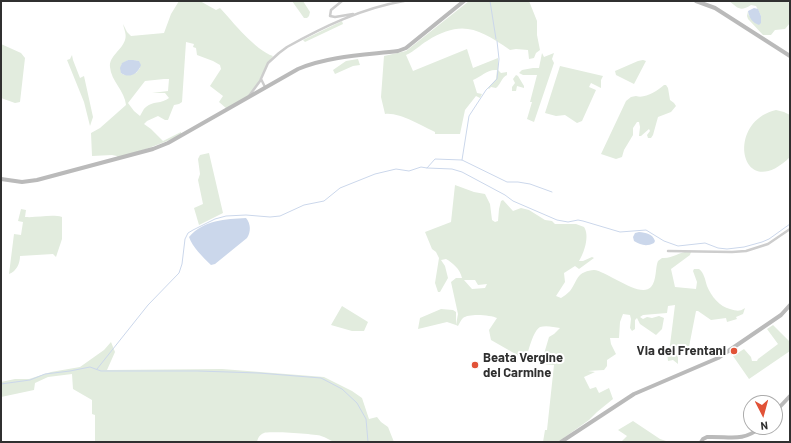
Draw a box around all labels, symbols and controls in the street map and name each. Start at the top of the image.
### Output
place label: Via dei Frentani [637,343,726,359]
marker: Via dei Frentani [729,346,739,356]
place label: Beata Vergine del Carmine [483,350,563,381]
marker: Beata Vergine del Carmine [470,360,480,370]
north arrow [743,395,783,435]
text: N [760,420,769,433]

